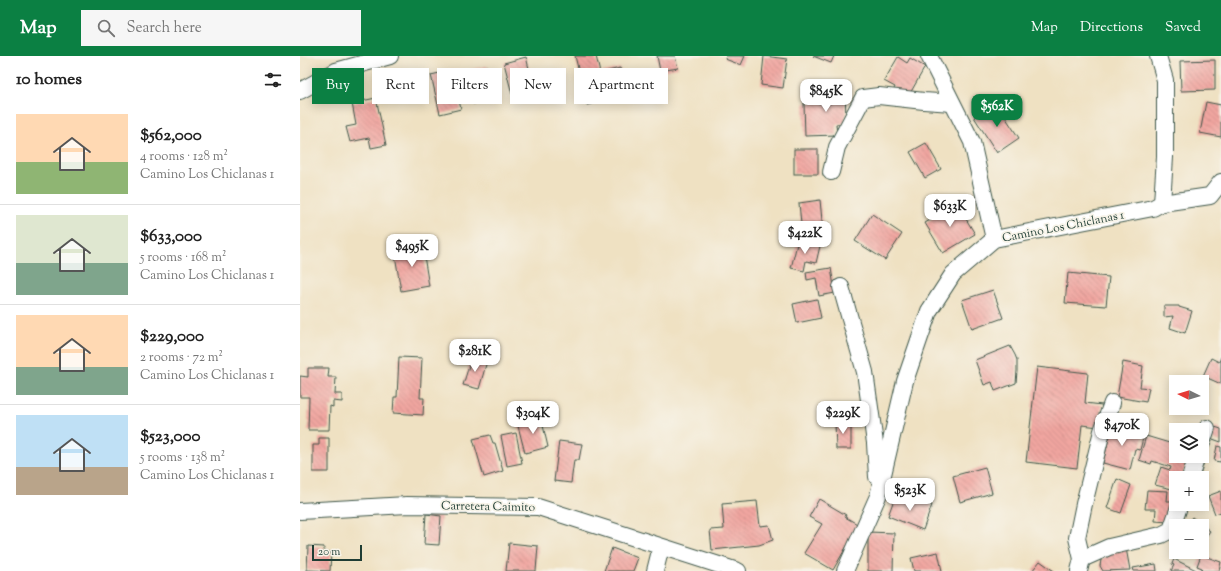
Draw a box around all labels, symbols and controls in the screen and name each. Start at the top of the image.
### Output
search box [81,10,361,46]
text: Map [20,15,57,42]
icon: search [95,17,117,39]
text: Search here [127,18,202,39]
text: Map [1031,18,1058,38]
text: Directions [1080,18,1143,38]
text: Saved [1165,18,1201,38]
text: 10 homes [16,68,82,92]
chip: Buy [312,68,364,104]
chip: Rent [372,68,429,104]
chip: Filters [437,68,502,104]
chip: New [510,68,566,104]
chip: Apartment [574,68,668,104]
icon: filters [262,69,284,91]
pin: $845K [798,79,854,113]
text: $845K [809,83,843,101]
pin: $562K [969,94,1025,128]
text: $562K [980,98,1014,116]
text: $562,000 [140,124,202,148]
icon: home [48,130,96,178]
text: 4 rooms · 128 m² [140,148,228,166]
text: Camino Los Chiclanas 1 [140,166,274,184]
pin: $633K [922,194,978,228]
text: $633K [933,198,967,216]
street label: Camino Los Chiclanas 1 [1001,206,1126,248]
pin: $422K [777,221,833,255]
text: $633,000 [140,225,202,249]
text: $422K [787,225,823,243]
icon: home [48,231,96,279]
pin: $495K [384,234,440,268]
text: $495K [395,238,429,256]
text: 5 rooms · 168 m² [140,249,226,267]
text: Camino Los Chiclanas 1 [140,267,274,285]
text: $229,000 [140,325,204,349]
icon: home [48,331,96,379]
pin: $281K [447,339,503,373]
text: $281K [458,343,492,361]
text: 2 rooms · 72 m² [140,349,223,367]
text: Camino Los Chiclanas 1 [140,367,274,385]
north arrow [1169,375,1209,415]
map controls [1169,375,1209,559]
pin: $304K [505,401,561,435]
pin: $229K [815,401,871,435]
text: $304K [516,405,550,423]
text: $229K [826,405,860,423]
pin: $470K [1094,413,1150,447]
text: $470K [1104,417,1140,435]
button: layers [1169,423,1209,463]
text: $523,000 [140,425,200,449]
icon: home [48,431,96,479]
text: 5 rooms · 138 m² [140,449,225,467]
text: Camino Los Chiclanas 1 [140,467,274,485]
button: + [1169,471,1209,511]
pin: $523K [882,478,938,512]
text: $523K [894,482,926,500]
street label: Carretera Caimito [441,497,536,517]
button: − [1169,519,1209,559]
scale bar [312,543,362,562]
text: 20 m [318,544,340,560]

